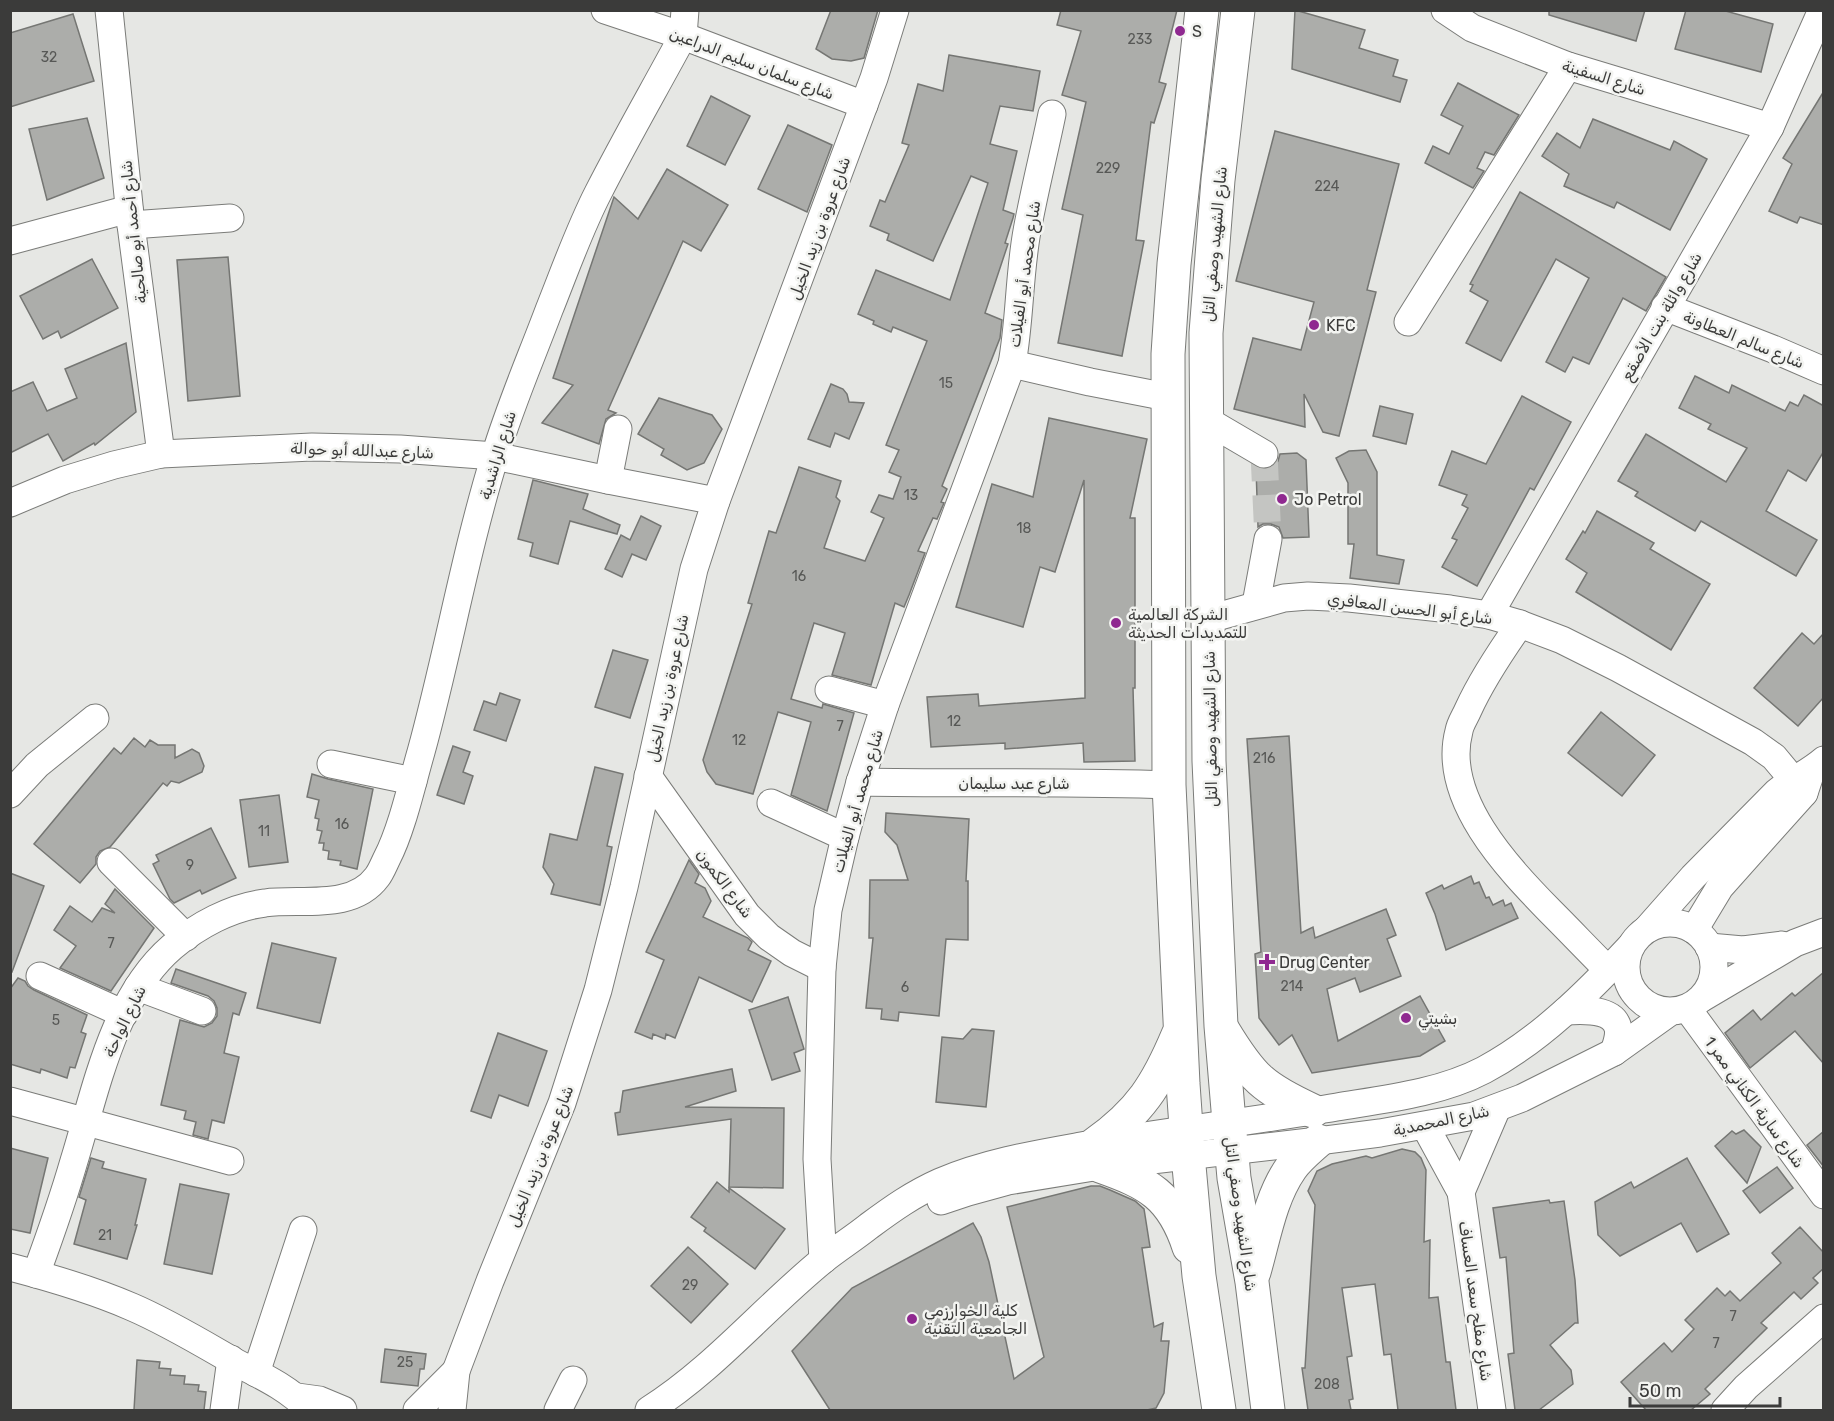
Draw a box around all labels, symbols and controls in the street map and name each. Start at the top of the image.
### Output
place label: S [1192,22,1202,41]
street label: شارع سلمان سليم الدراعين [666,23,837,105]
marker: S [1173,24,1187,38]
house number: 233 [1127,31,1153,48]
house number: 32 [41,49,57,66]
street label: شارع السفينة [1559,56,1648,101]
street label: شارع عروة بن زيد الخيل [785,154,856,303]
street label: شارع أحمد أبو صالحية [117,159,152,304]
house number: 229 [1096,160,1120,177]
street label: شارع الشهيد وصفي التل [1198,165,1234,323]
house number: 224 [1315,178,1340,195]
street label: شارع محمد أبو الفيلات [1005,199,1046,349]
street label: شارع وائلة بنت الأصقع [1617,249,1708,385]
street label: شارع سالم العطاونة [1680,307,1807,374]
place label: KFC [1326,316,1356,335]
marker: KFC [1307,318,1321,332]
house number: 15 [939,375,953,392]
street label: شارع الراشدية [475,408,522,502]
street label: شارع عبدالله أبو حوالة [290,438,434,465]
house number: 13 [904,487,918,504]
place label: Jo Petrol [1294,490,1362,509]
marker: Jo Petrol [1275,492,1289,506]
house number: 18 [1017,520,1032,537]
house number: 16 [792,568,806,585]
street label: شارع أبو الحسن المعافري [1326,589,1494,630]
place label: الشركة العالمية للتمديدات الحديثة [1128,605,1248,642]
street label: شارع عروة بن زيد الخيل [643,612,694,764]
marker: الشركة العالمية للتمديدات الحديثة [1109,616,1123,630]
street label: شارع الشهيد وصفي التل [1200,651,1224,807]
house number: 12 [947,713,961,730]
house number: 7 [836,718,844,735]
street label: شارع محمد أبو الفيلات [828,727,889,876]
house number: 12 [732,732,746,749]
house number: 216 [1253,750,1275,767]
street label: شارع عبد سليمان [958,774,1070,795]
house number: 16 [335,816,349,833]
house number: 11 [258,823,270,840]
street label: شارع الكمون [691,845,757,923]
house number: 9 [186,857,194,874]
house number: 7 [107,935,115,952]
place label: Drug Center [1279,953,1370,972]
marker: Drug Center [1260,955,1274,969]
house number: 214 [1281,978,1304,995]
house number: 6 [901,979,909,996]
street label: شارع الواحة [99,982,152,1061]
place label: بشيتي [1418,1009,1457,1031]
marker: بشيتي [1399,1011,1413,1025]
house number: 5 [52,1012,60,1029]
street label: شارع سارية الكناني ممر 1 [1698,1033,1809,1173]
street label: شارع عروة بن زيد الخيل [503,1083,579,1230]
street label: شارع المحمدية [1391,1101,1491,1142]
street label: شارع الشهيد وصفي التل [1217,1135,1261,1293]
street label: شارع مفلح سعد العساف [1453,1220,1496,1383]
house number: 21 [98,1227,112,1244]
house number: 29 [682,1277,698,1294]
place label: كلية الخوارزمي الجامعية التقنية [924,1301,1028,1338]
house number: 7 [1729,1308,1737,1325]
marker: كلية الخوارزمي الجامعية التقنية [905,1312,919,1326]
house number: 7 [1712,1335,1720,1352]
house number: 25 [397,1354,413,1371]
scale bar [1630,1370,1780,1408]
house number: 208 [1314,1376,1340,1393]
text: 50 m [1639,1380,1682,1402]

